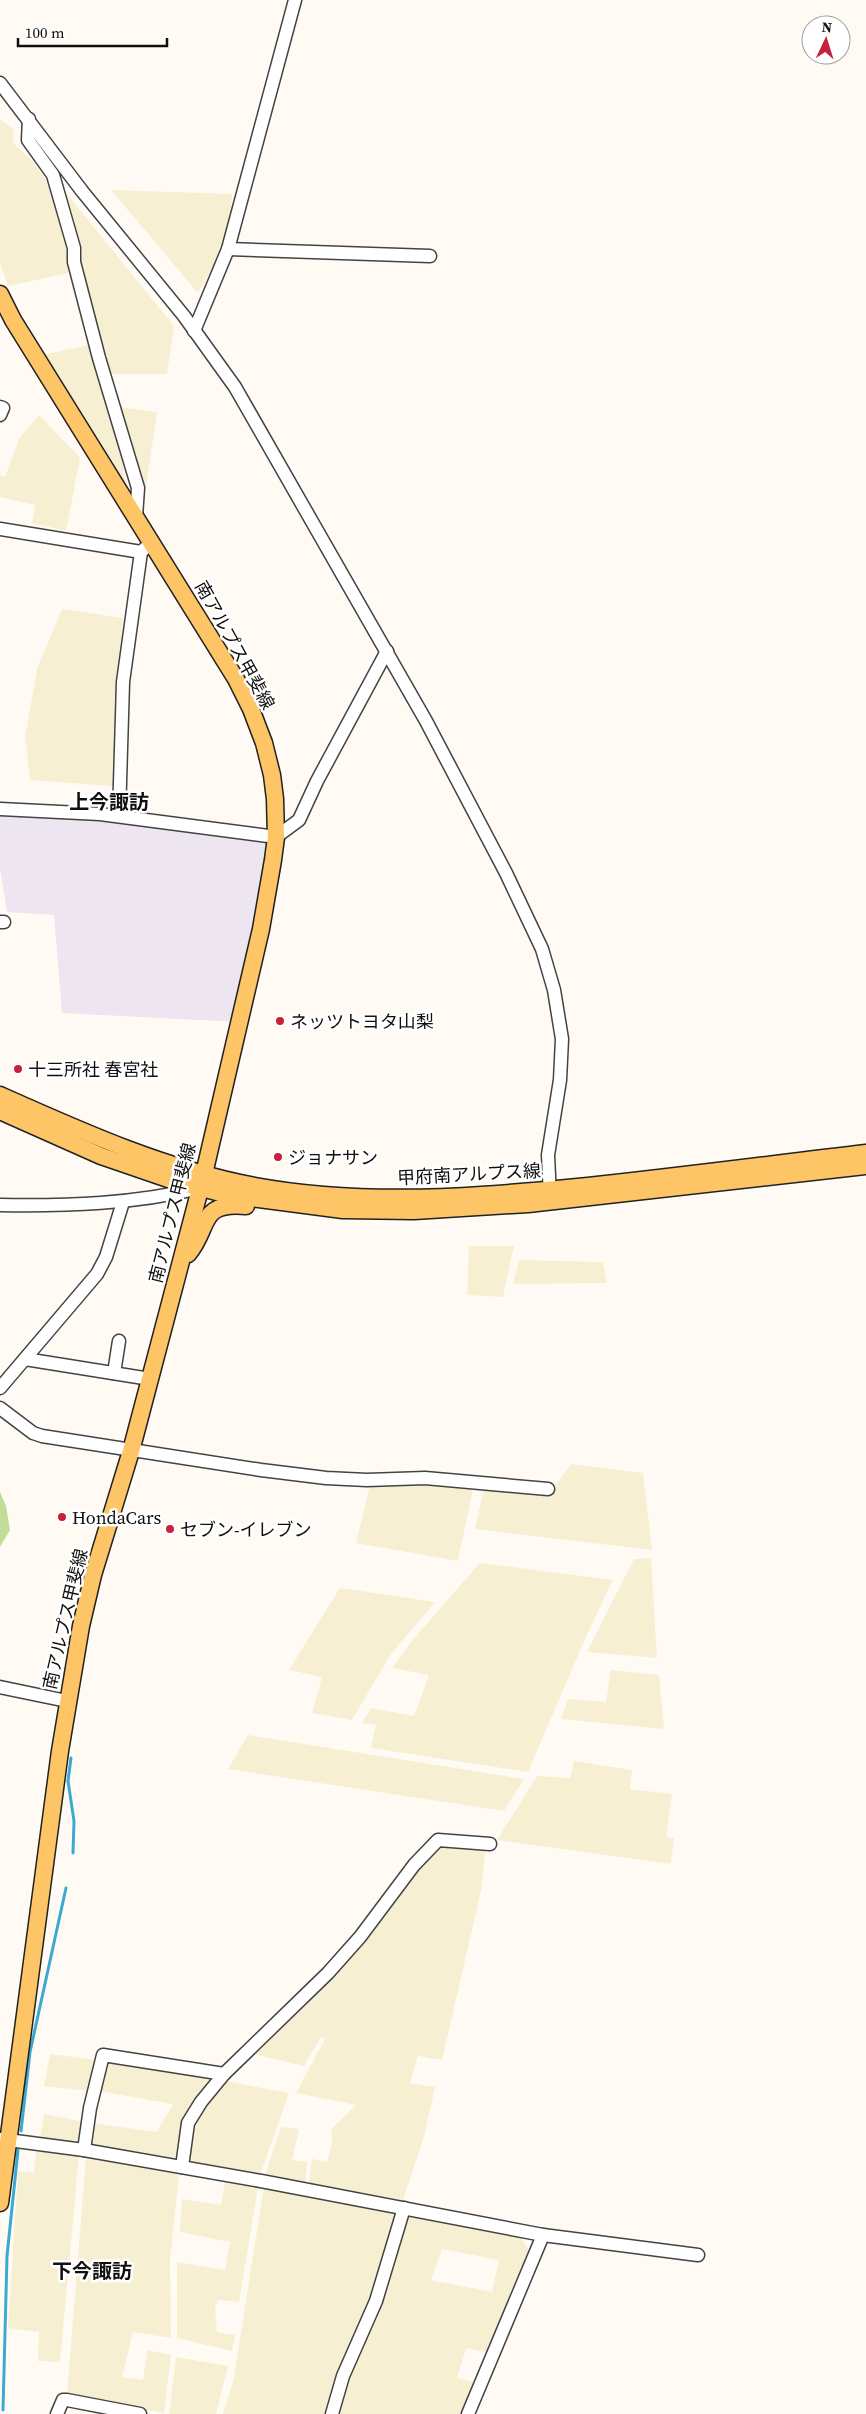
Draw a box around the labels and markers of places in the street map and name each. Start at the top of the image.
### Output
place label: ネッツトヨタ山梨 [290,1009,434,1034]
marker: ネッツトヨタ山梨 [274,1015,286,1027]
place label: 十三所社 春宮社 [28,1057,158,1082]
marker: 十三所社 春宮社 [12,1063,24,1075]
place label: ジョナサン [288,1145,378,1170]
marker: ジョナサン [272,1151,284,1163]
place label: HondaCars [72,1505,161,1530]
marker: HondaCars [56,1511,68,1523]
place label: セブン-イレブン [180,1517,312,1542]
marker: セブン-イレブン [164,1523,176,1535]

